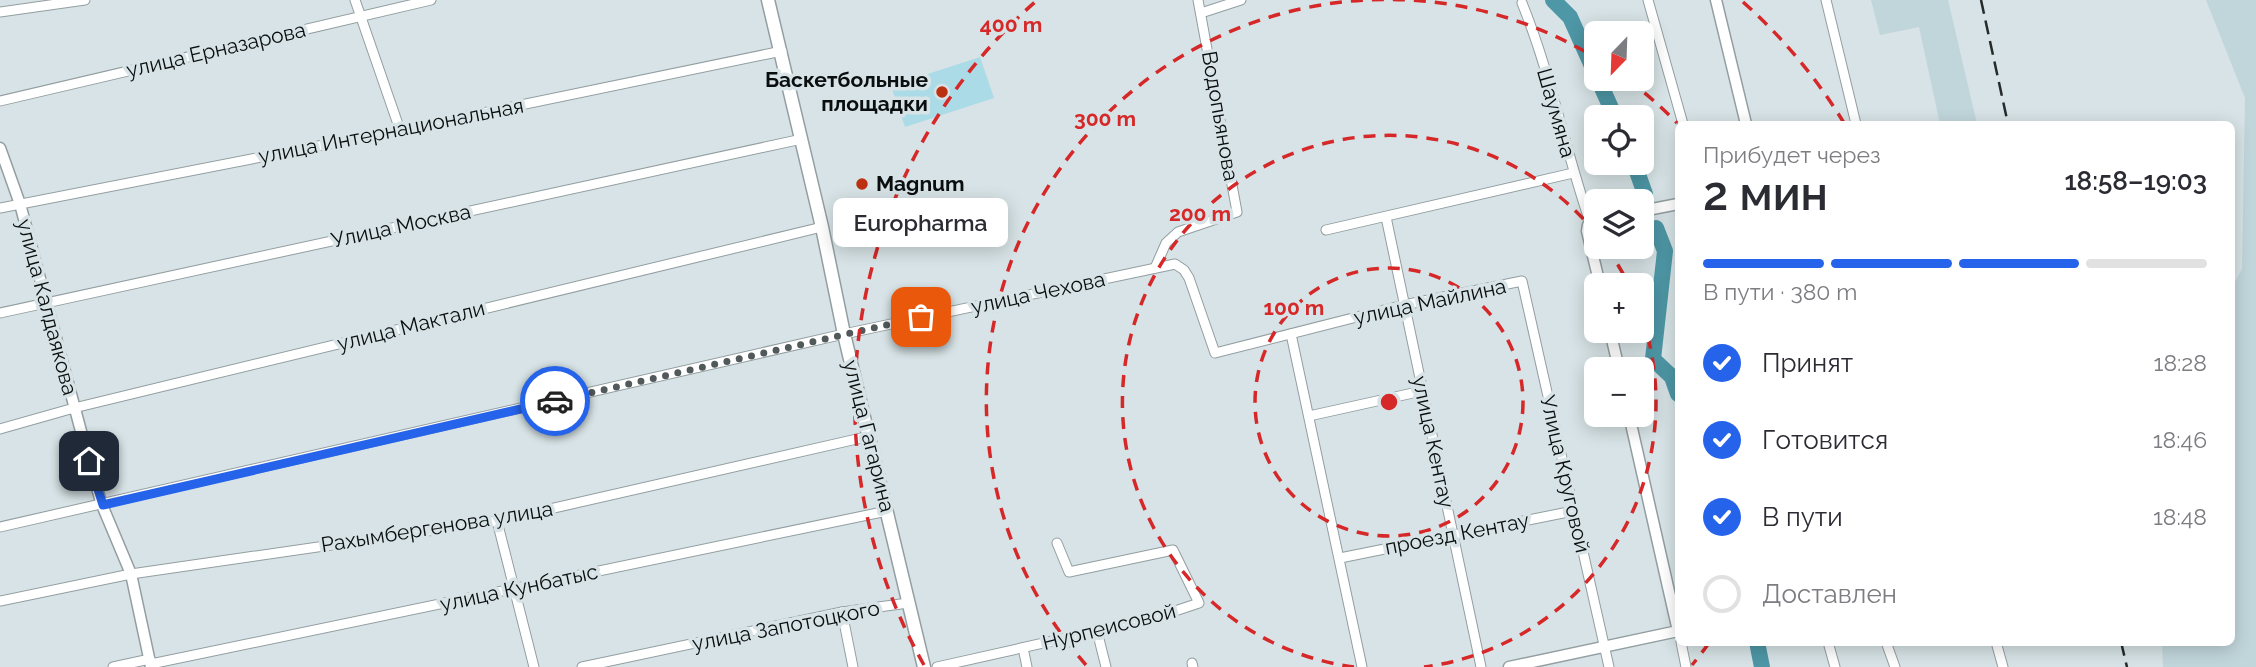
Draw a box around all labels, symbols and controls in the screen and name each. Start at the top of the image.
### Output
text: 400 m [980,12,1042,37]
street label: улица Ерназарова [124,17,308,82]
north arrow [1584,21,1654,91]
map controls [1584,21,1654,427]
street label: Водопьянова [1197,49,1244,183]
street label: Шаумяна [1532,65,1581,160]
place label: Баскетбольные площадки [765,67,928,116]
marker: Баскетбольные площадки [934,84,950,100]
street label: улица Интернациональная [256,93,526,168]
button: locate [1584,105,1654,175]
text: 300 m [1074,106,1136,131]
text: Прибудет через [1703,141,1881,168]
text: 18:58–19:03 [2064,166,2207,196]
text: 2 мин [1703,167,1828,221]
place label: Magnum [876,171,965,196]
marker: Magnum [854,176,870,192]
button: layers [1584,189,1654,259]
callout: Europharma [834,198,1009,247]
street label: Улица Москва [329,199,473,253]
text: 200 m [1169,201,1231,226]
text: Europharma [854,209,988,236]
street label: улица Калдаякова [12,216,83,398]
street label: улица Чехова [969,266,1107,319]
street label: улица Майлина [1351,273,1508,330]
button: + [1584,273,1654,343]
text: В пути · 380 m [1703,278,1857,305]
pin [891,287,951,347]
street label: улица Мактали [334,295,487,356]
text: 100 m [1264,295,1324,320]
icon: bag [902,298,940,336]
icon: check [1703,344,1741,382]
text: Принят [1762,348,1853,378]
text: 18:28 [2154,349,2207,376]
street label: улица Гагарина [838,357,900,515]
button: − [1584,357,1654,427]
courier [520,366,590,436]
street label: улица Кентау [1407,374,1460,510]
icon: car [536,382,574,420]
centre of rings [1377,390,1401,414]
street label: Улица Круговой [1535,393,1596,555]
icon: check [1703,421,1741,459]
text: Готовится [1762,425,1888,455]
text: 18:46 [2153,426,2207,453]
pin [59,431,119,491]
icon: home [70,442,108,480]
street label: Рахымбергенова улица [319,496,555,557]
icon: check [1703,498,1741,536]
text: В пути [1762,502,1843,532]
text: 18:48 [2153,503,2207,530]
street label: проезд Кентау [1383,507,1531,560]
street label: улица Кунбатыс [438,559,600,616]
text: Доставлен [1762,579,1897,609]
street label: улица Запотоцкого [690,595,882,656]
street label: Нурпеисовой [1040,598,1178,655]

